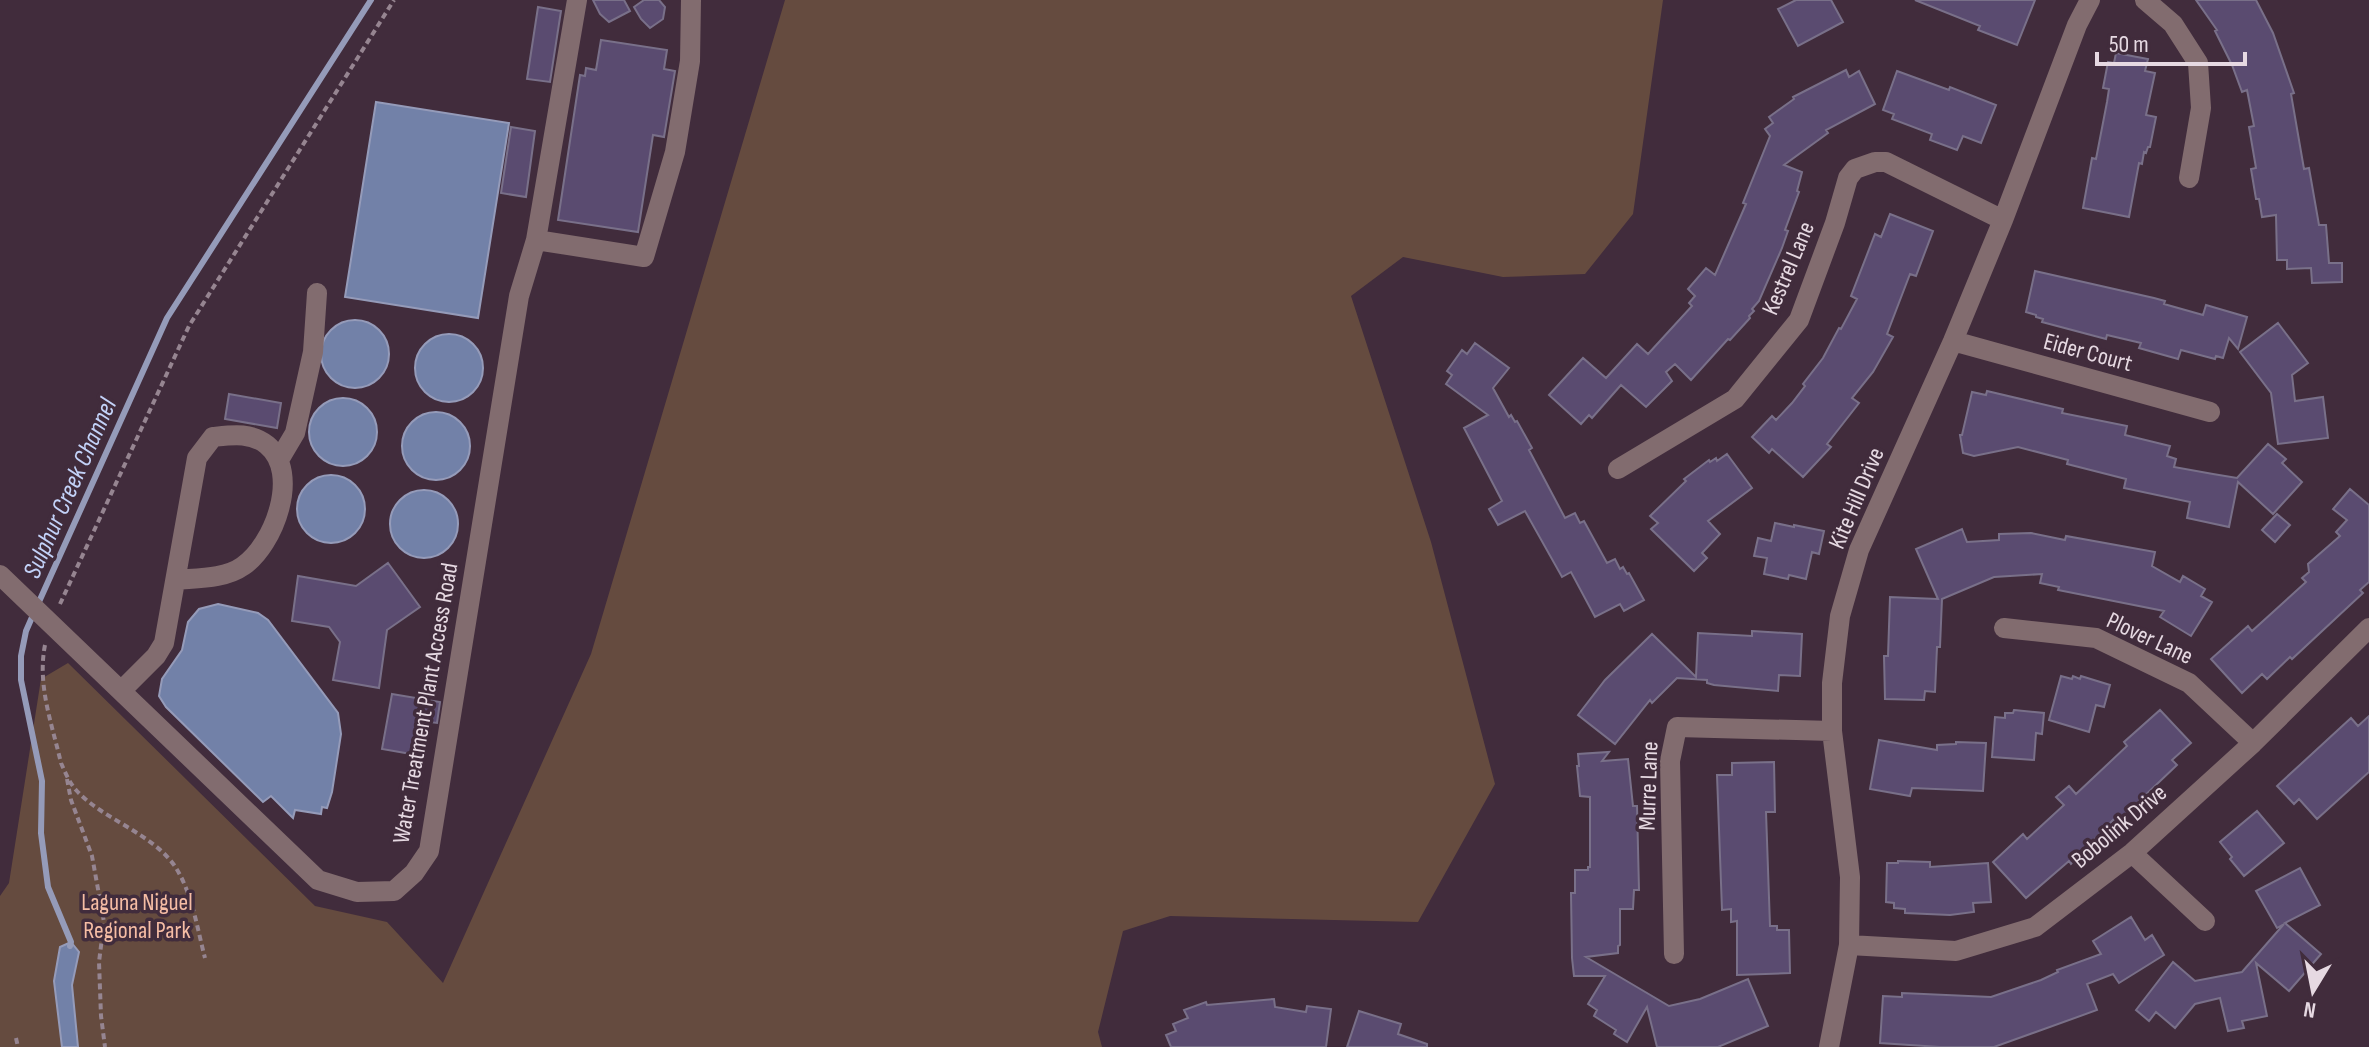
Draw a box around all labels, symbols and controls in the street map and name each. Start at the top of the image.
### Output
scale bar [2097,16,2245,66]
text: 50 m [2109,30,2149,59]
street label: Kestrel Lane [1756,217,1821,319]
street label: Eider Court [2040,327,2135,378]
water label: Sulphur Creek Channel [17,393,124,583]
street label: Kite Hill Drive [1822,443,1891,553]
street label: Water Treatment Plant Access Road [387,561,464,846]
street label: Plover Lane [2102,606,2198,671]
street label: Murre Lane [1632,741,1665,831]
street label: Bobolink Drive [2066,778,2173,875]
park label: Laguna Niguel Regional Park [81,888,193,945]
north arrow [2273,951,2353,1031]
text: N [2302,995,2318,1024]

